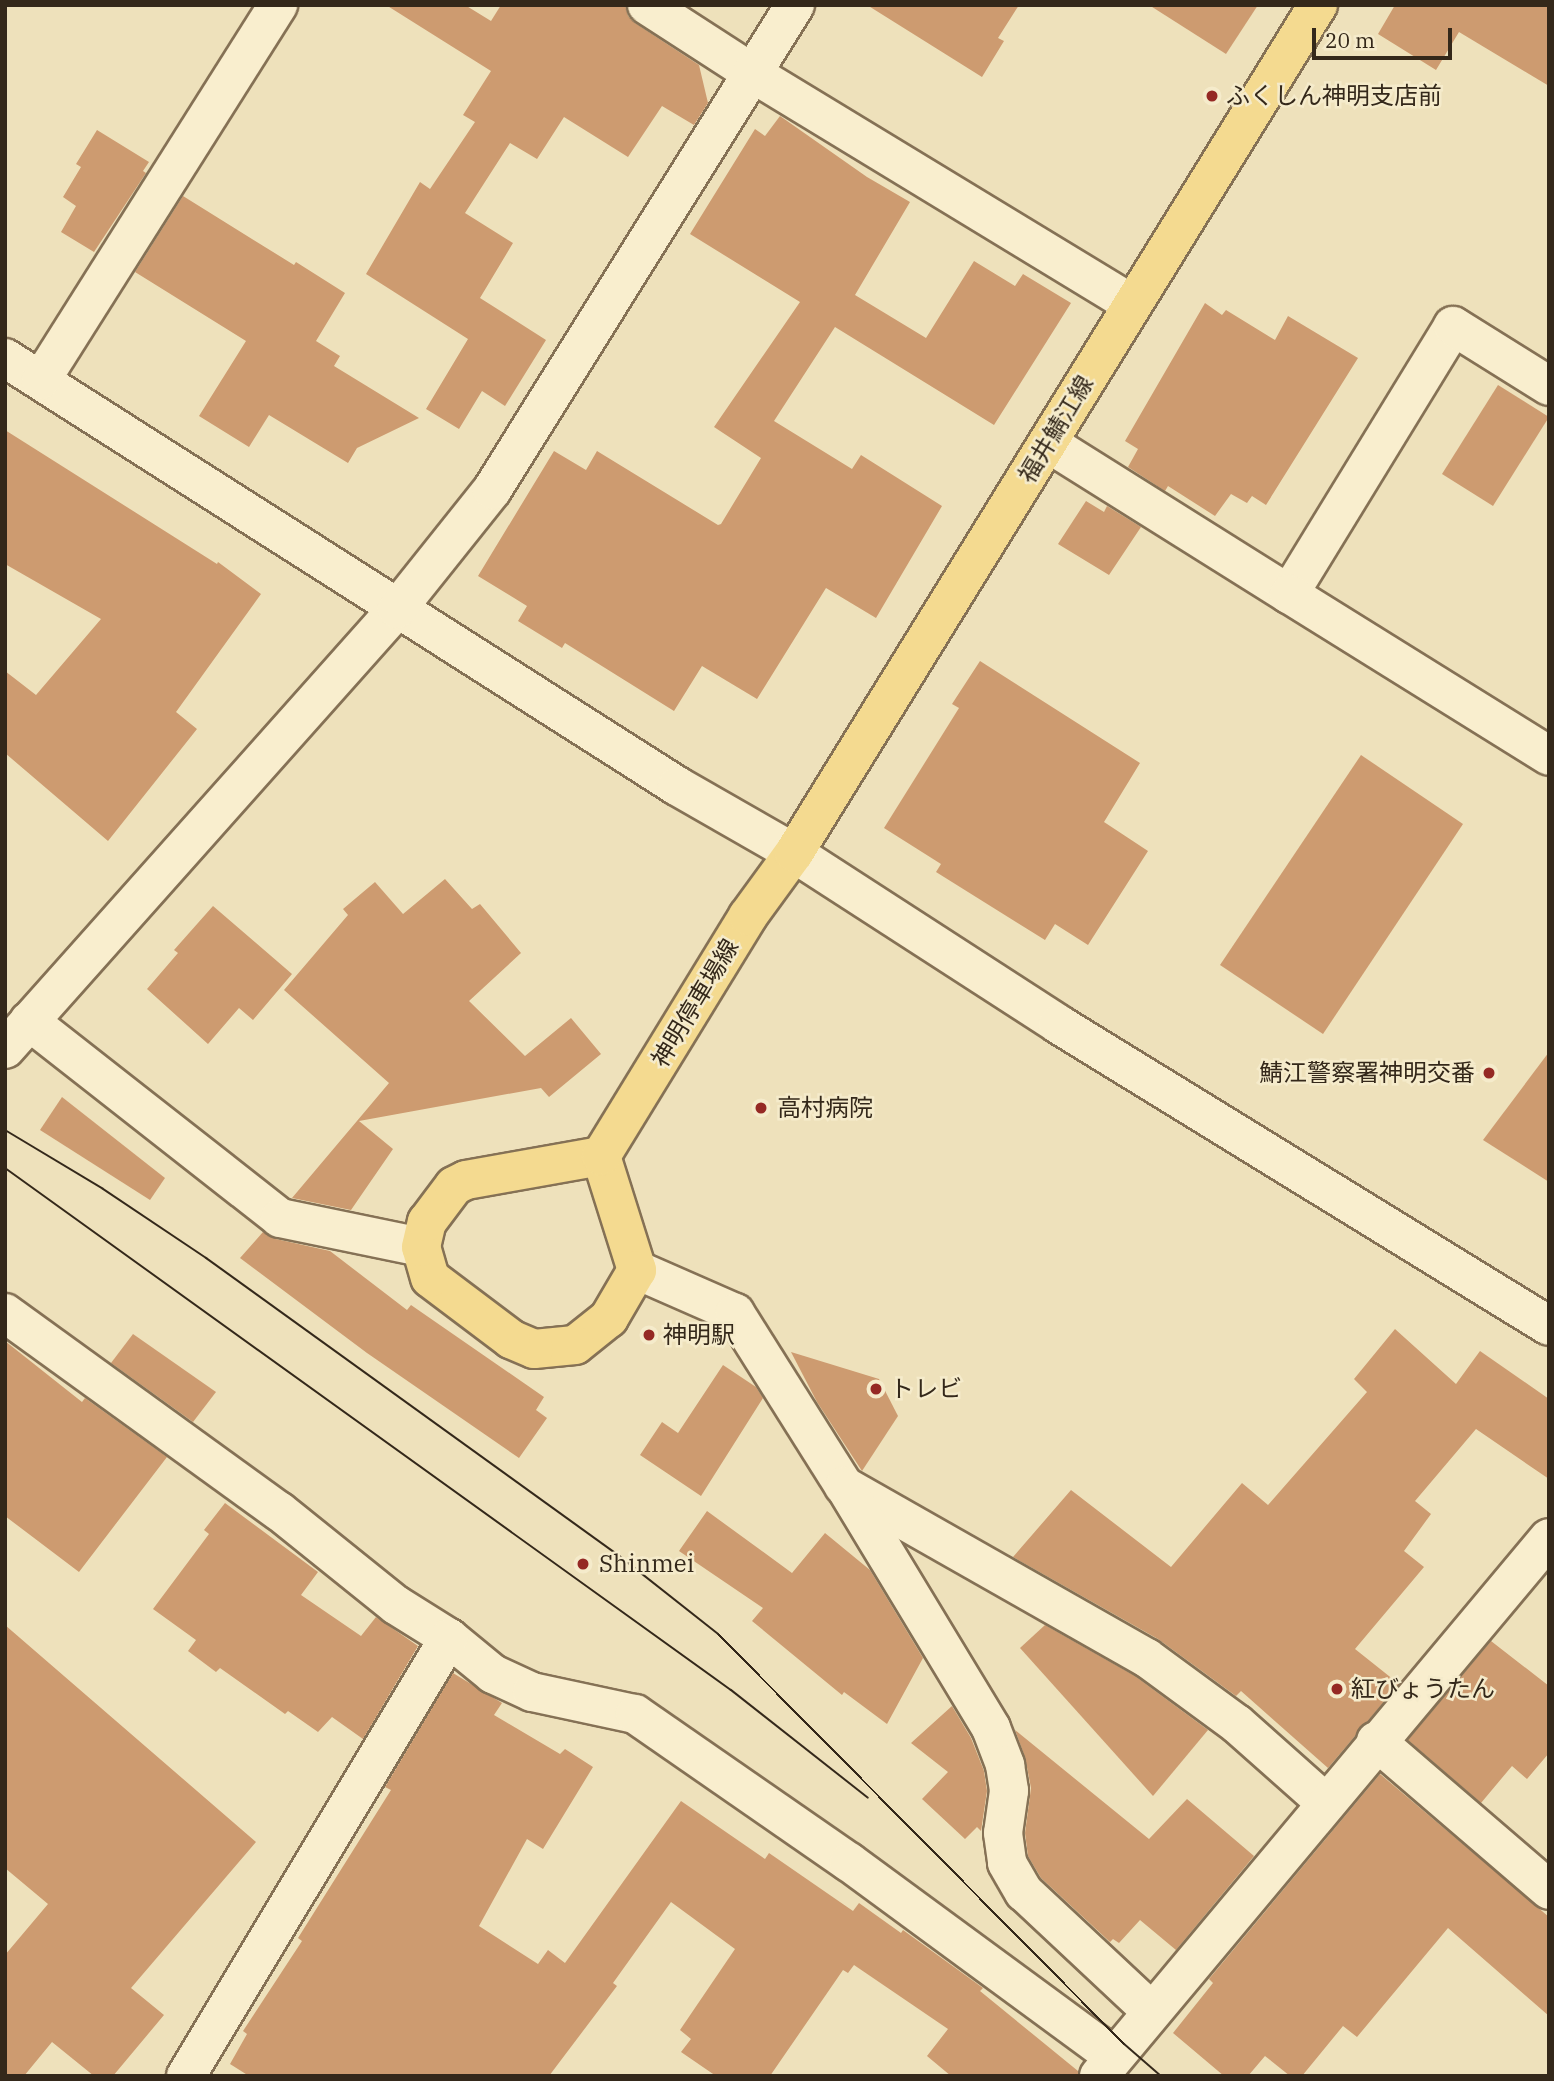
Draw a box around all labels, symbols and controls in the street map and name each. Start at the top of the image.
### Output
scale bar [1316,14,1456,58]
text: 20 m [1325,26,1375,54]
place label: ふくしん神明支店前 [1226,82,1442,110]
marker: ふくしん神明支店前 [1204,88,1220,104]
street label: 福井鯖江線 [1013,370,1099,488]
street label: 神明停車場線 [646,934,744,1072]
place label: 鯖江警察署神明交番 [1259,1059,1475,1087]
marker: 鯖江警察署神明交番 [1481,1065,1497,1081]
place label: 高村病院 [777,1094,873,1122]
marker: 高村病院 [751,1098,771,1118]
place label: 神明駅 [663,1321,735,1349]
marker: 神明駅 [641,1327,657,1343]
place label: トレビ [890,1375,962,1403]
marker: トレビ [868,1381,884,1397]
place label: Shinmei [599,1550,694,1578]
marker: Shinmei [573,1554,593,1574]
place label: 紅びょうたん [1351,1675,1495,1703]
marker: 紅びょうたん [1329,1681,1345,1697]

